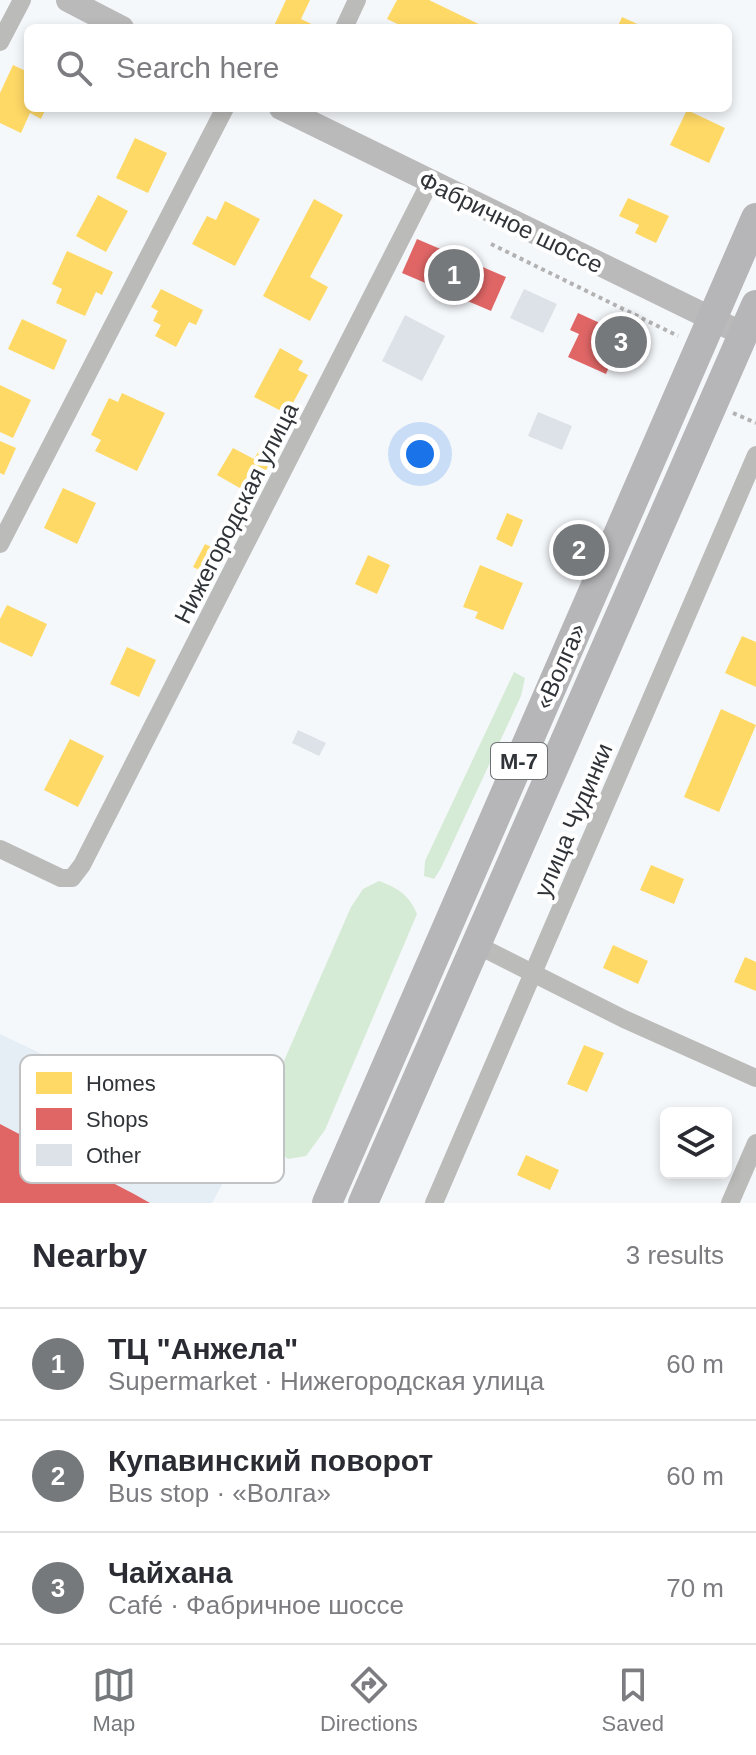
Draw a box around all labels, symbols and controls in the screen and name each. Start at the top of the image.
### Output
search box [24,24,732,112]
icon: search [52,46,96,90]
text: Search here [116,51,279,84]
street label: Фабричное шоссе [415,166,607,278]
pin: 1 [428,245,480,305]
pin: 3 [595,312,647,372]
street label: Нижегородская улица [169,398,304,628]
your location [400,434,440,474]
pin: 2 [553,520,605,580]
street label: «Волга» [529,619,591,713]
street label: улица Чудинки [528,739,618,901]
road number: М-7 [491,743,547,779]
legend [20,1055,284,1183]
text: Homes [86,1071,156,1096]
text: Shops [86,1107,148,1132]
map controls [660,1107,732,1179]
button: layers [660,1107,732,1179]
text: Other [86,1143,141,1168]
text: Nearby [32,1236,147,1274]
text: 3 results [626,1240,724,1270]
text: ТЦ "Анжела" [108,1332,298,1365]
text: 1 [51,1349,65,1379]
text: 60 m [666,1349,724,1379]
text: Supermarket · Нижегородская улица [108,1366,544,1396]
text: Купавинский поворот [108,1444,433,1477]
text: 2 [51,1461,65,1491]
text: 60 m [666,1461,724,1491]
text: Bus stop · «Волга» [108,1478,331,1508]
text: Чайхана [108,1556,232,1589]
text: 3 [51,1573,65,1603]
text: 70 m [666,1573,724,1603]
text: Café · Фабричное шоссе [108,1590,404,1620]
tab: Map [92,1663,136,1737]
tab: Directions [320,1663,418,1737]
tab: Saved [602,1663,664,1737]

